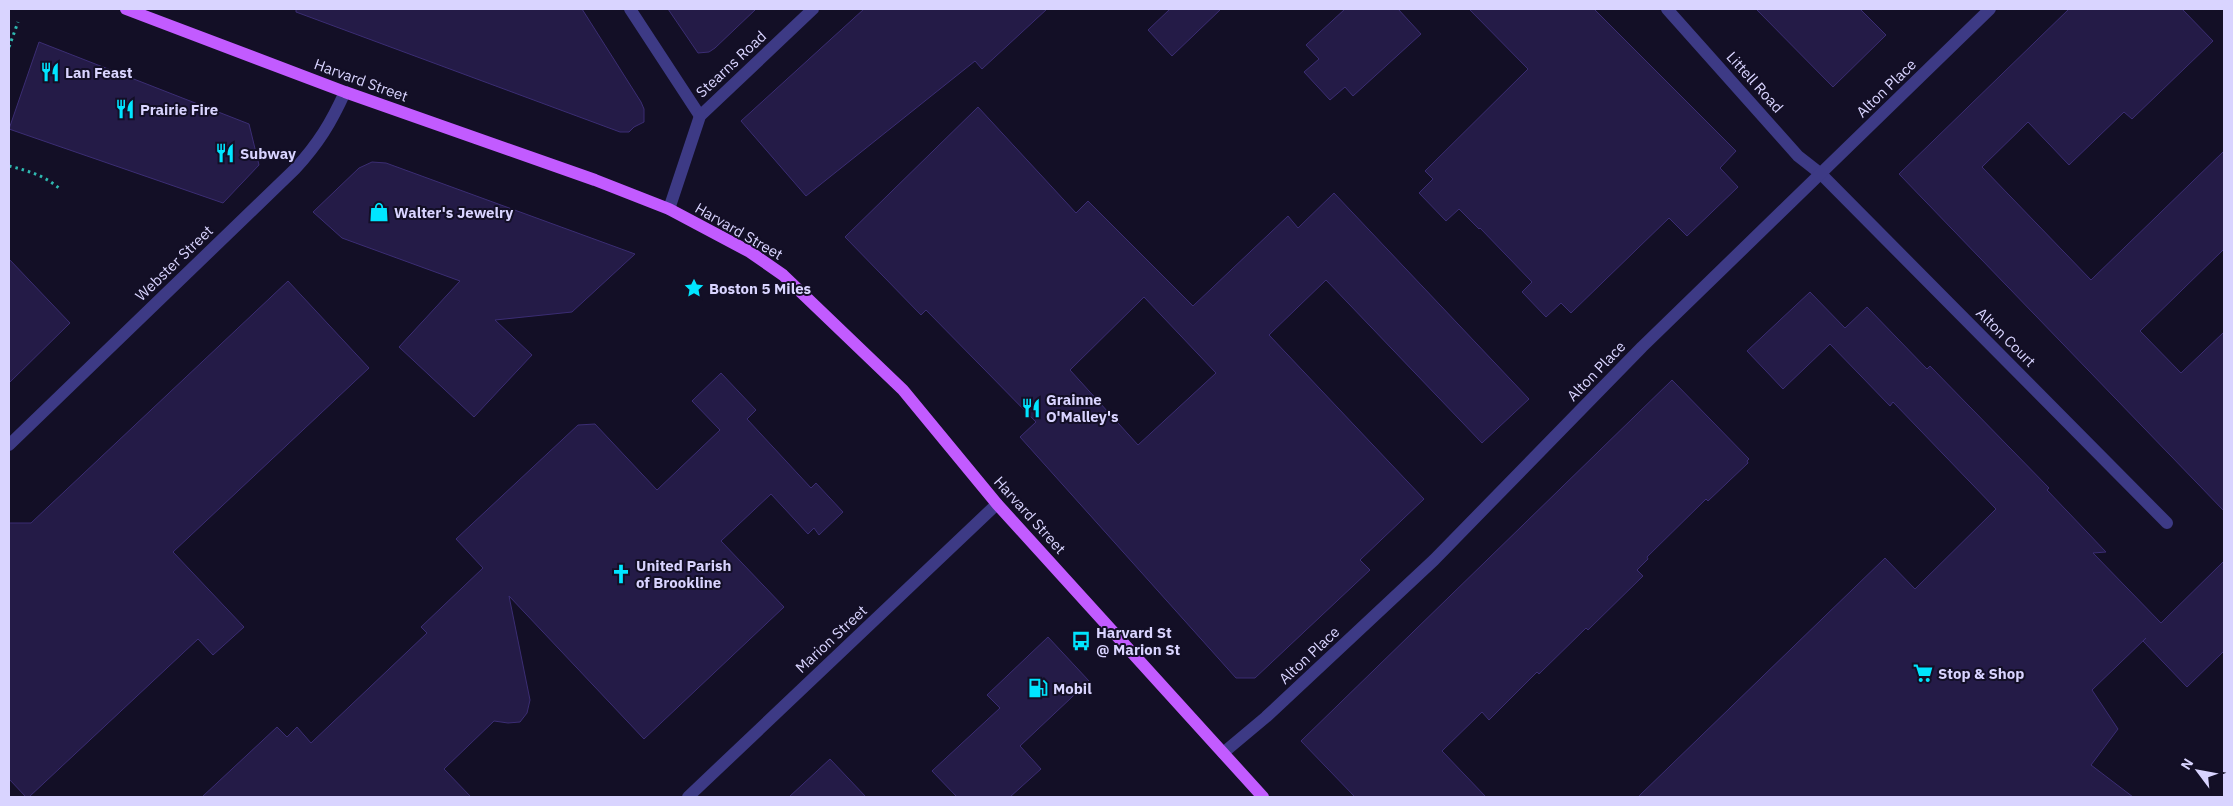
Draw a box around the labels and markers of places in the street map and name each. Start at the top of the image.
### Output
restaurant icon: Lan Feast [39,61,61,83]
place label: Lan Feast [65,63,133,82]
restaurant icon: Prairie Fire [114,98,136,120]
place label: Prairie Fire [140,100,218,119]
restaurant icon: Subway [214,142,236,164]
place label: Subway [240,144,296,163]
shop icon: Walter's Jewelry [368,201,390,223]
place label: Walter's Jewelry [394,203,513,222]
place icon: Boston 5 Miles [683,277,705,299]
place label: Boston 5 Miles [709,279,812,298]
place label: Grainne O'Malley's [1046,390,1119,426]
restaurant icon: Grainne O'Malley's [1020,397,1042,419]
place label: United Parish of Brookline [636,556,731,592]
church icon: United Parish of Brookline [610,563,632,585]
place label: Harvard St @ Marion St [1096,623,1180,659]
bus stop icon: Harvard St @ Marion St [1070,630,1092,652]
supermarket icon: Stop & Shop [1912,662,1934,684]
place label: Stop & Shop [1938,664,2024,683]
fuel station icon: Mobil [1027,677,1049,699]
place label: Mobil [1053,679,1092,698]

